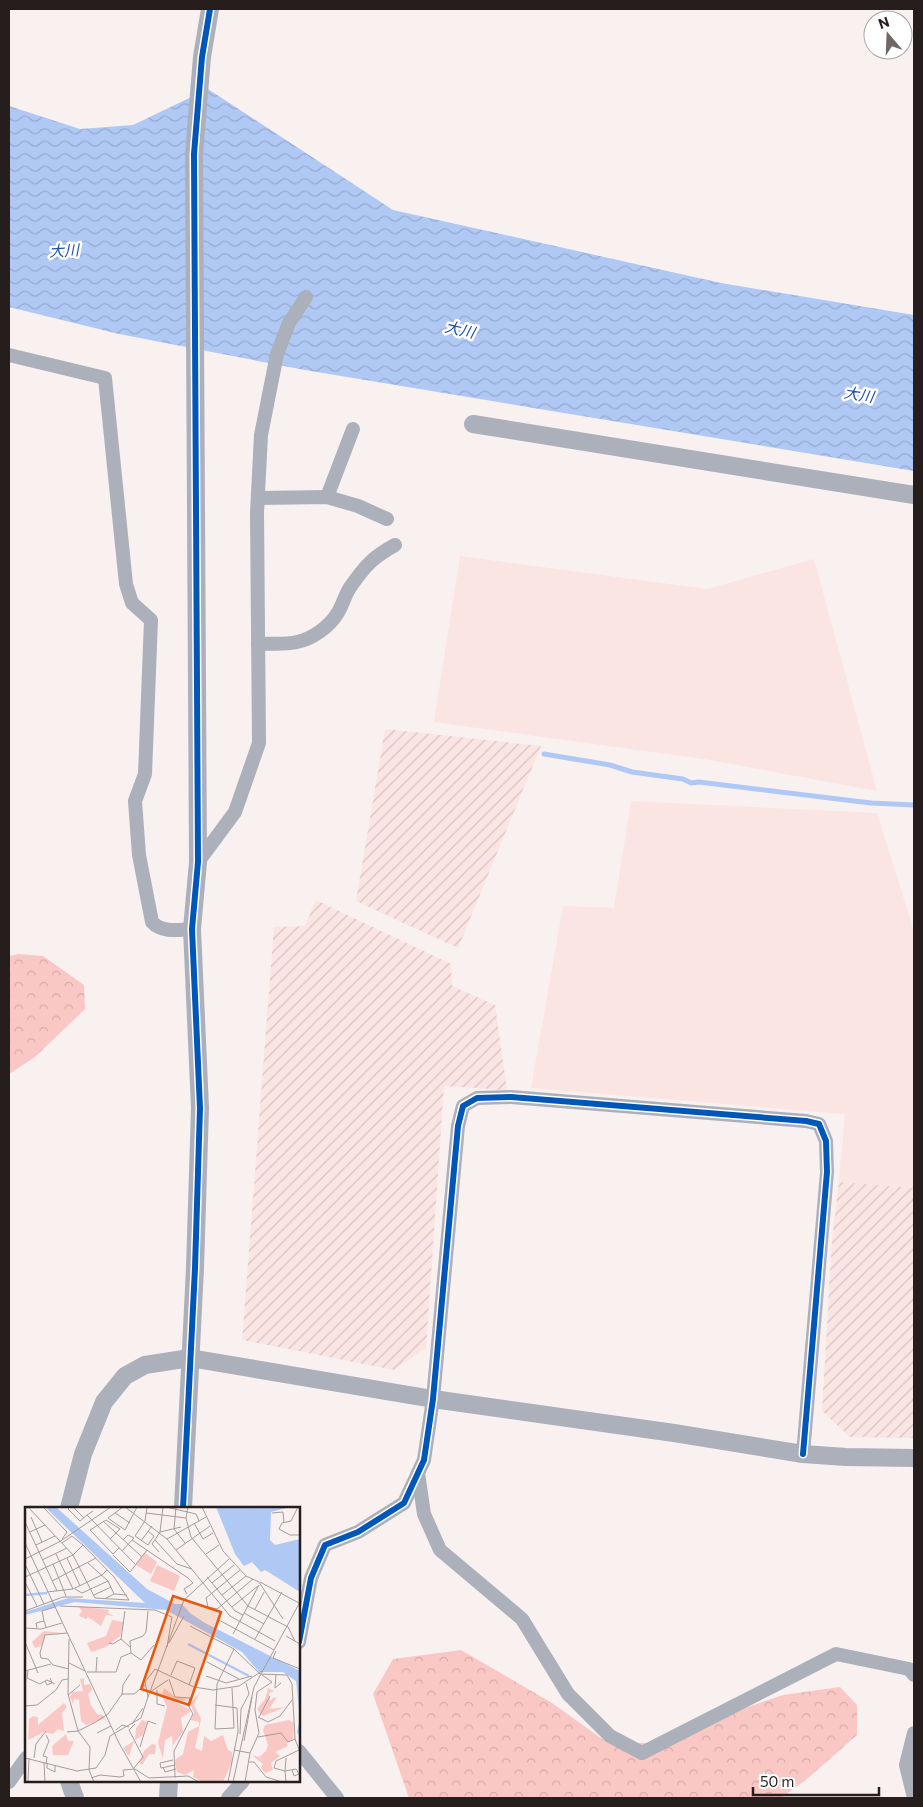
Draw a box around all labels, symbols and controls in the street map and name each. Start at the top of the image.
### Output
north arrow [863,10,913,60]
text: N [876,12,891,32]
water label: 大川 [49,240,81,260]
water label: 大川 [443,317,479,342]
water label: 大川 [843,383,877,406]
inset map [25,1507,300,1782]
scale bar [753,1764,879,1796]
text: 50 m [760,1772,794,1790]

